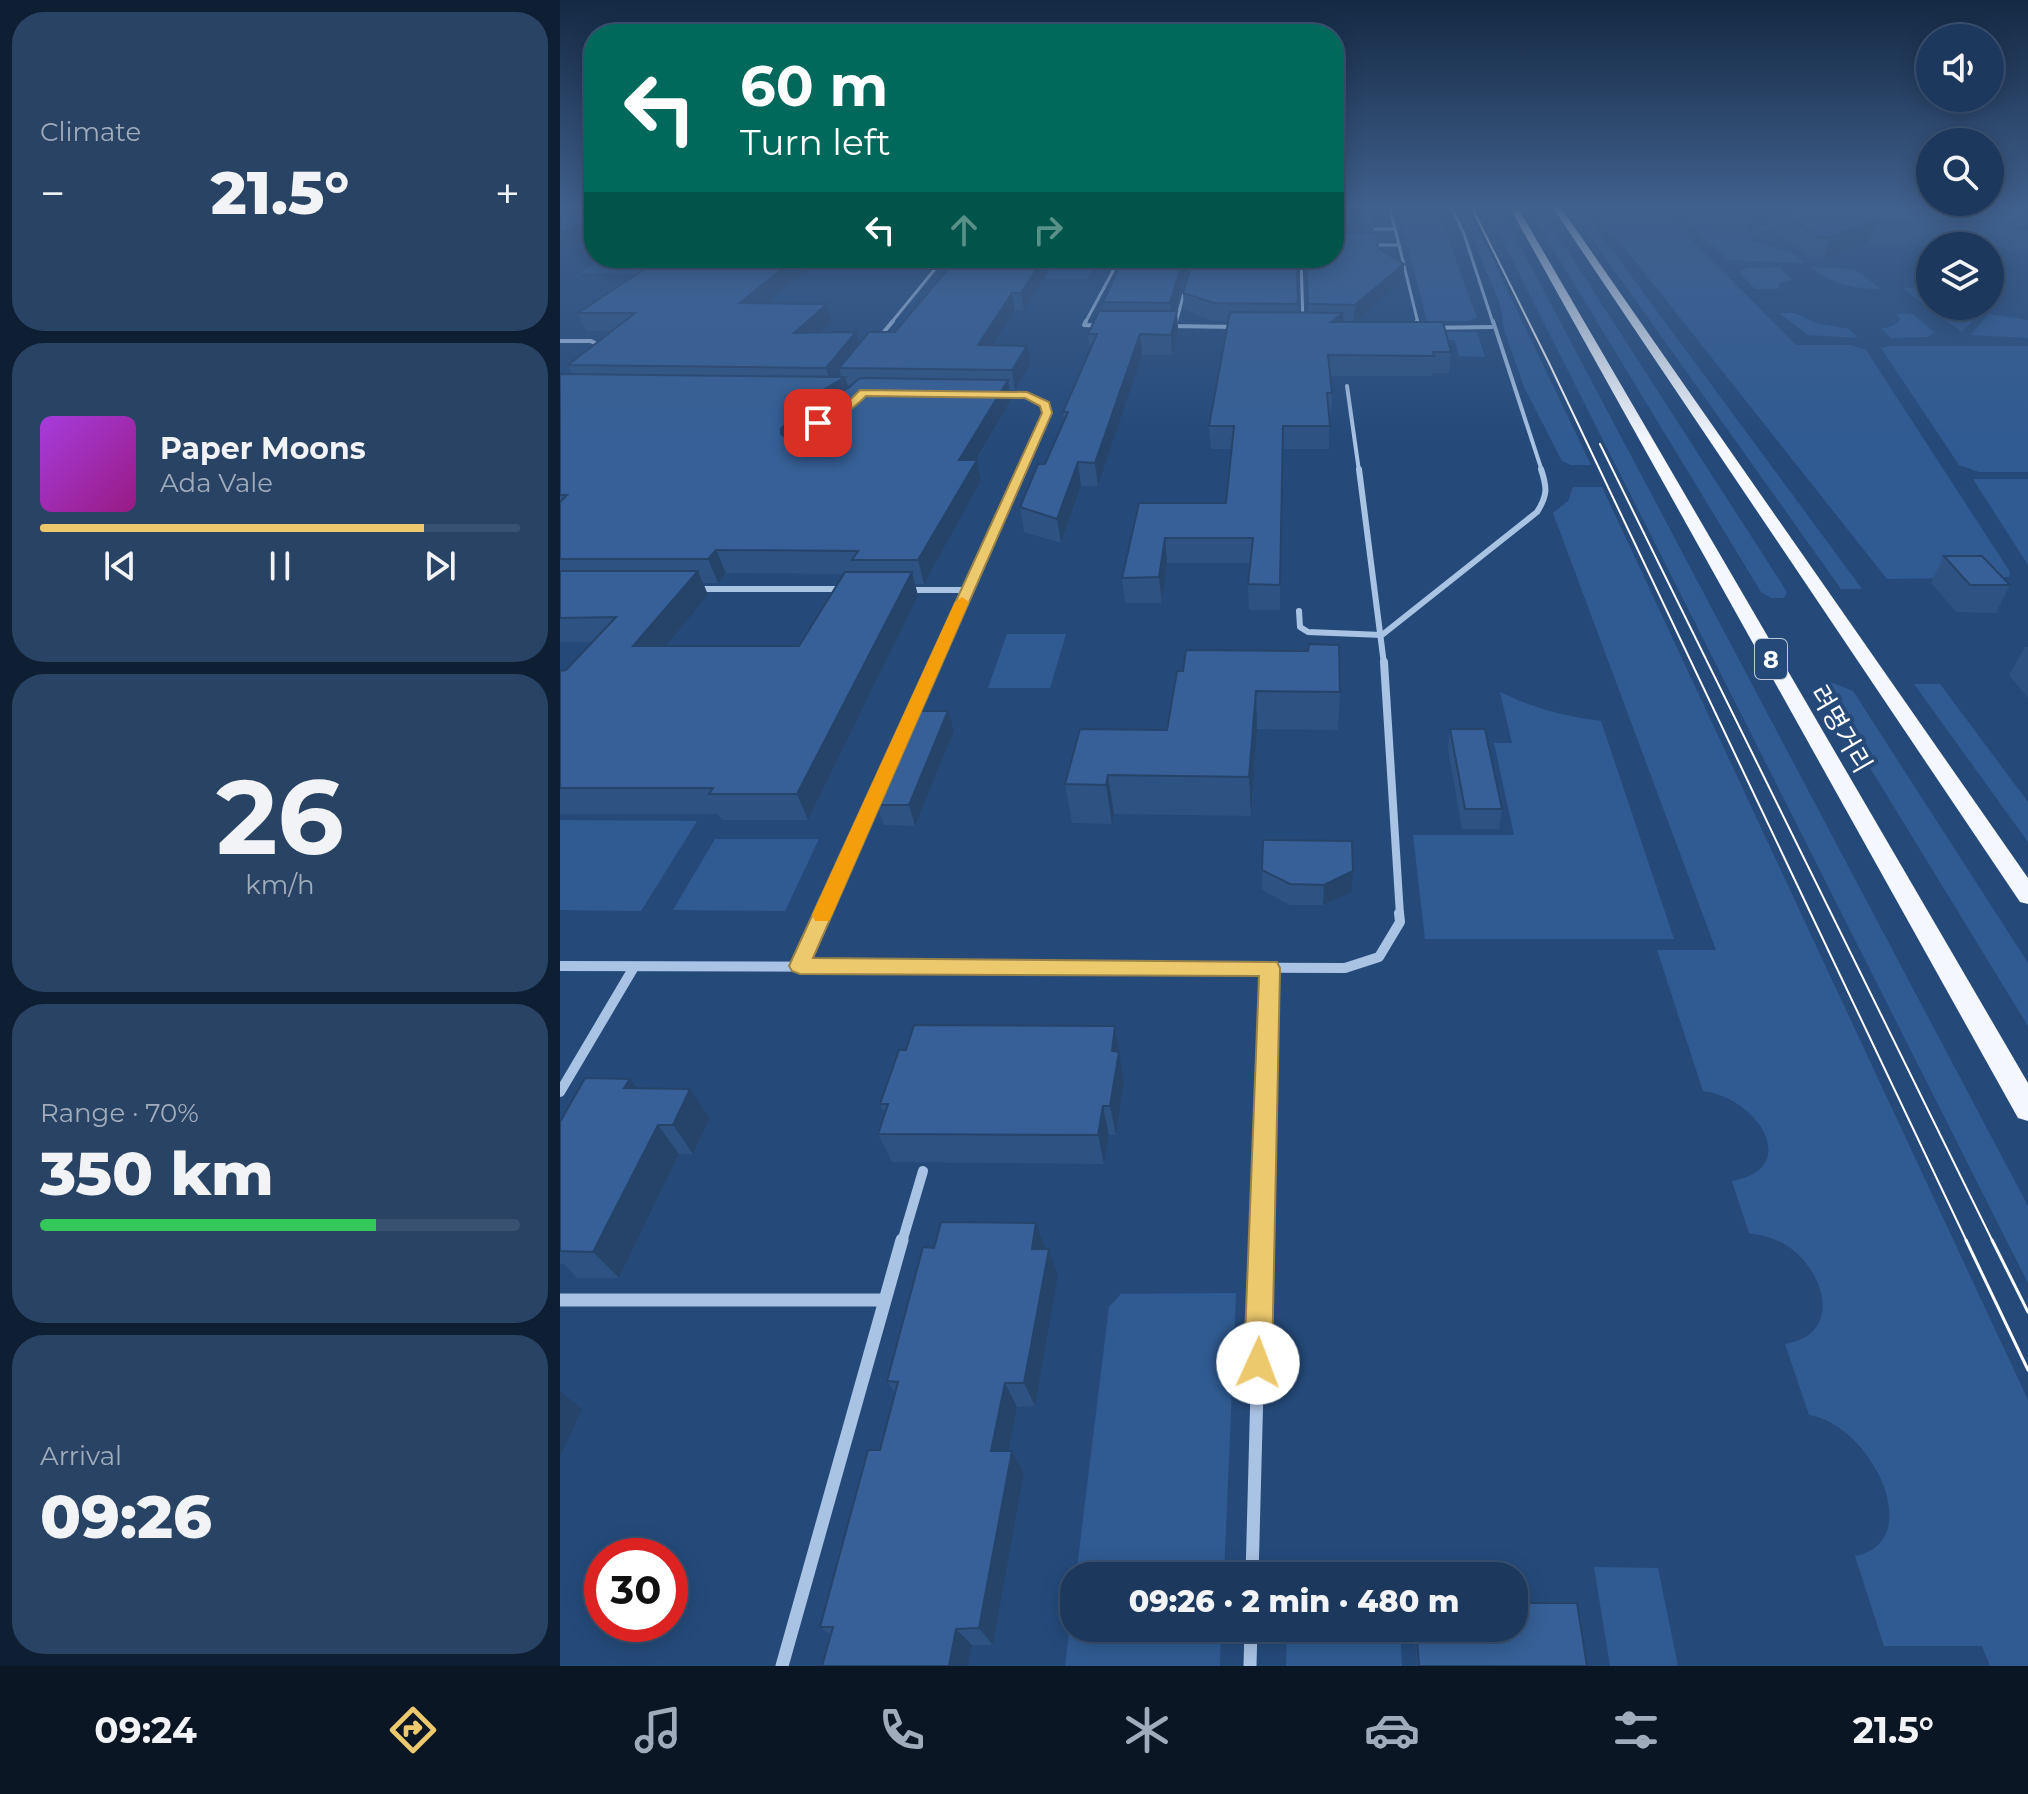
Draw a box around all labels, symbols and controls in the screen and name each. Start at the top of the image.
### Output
map controls [1916,24,2004,320]
button: sound [1916,24,2004,112]
text: 60 m [740,52,888,120]
icon: left [608,56,712,160]
text: Climate [40,116,141,148]
text: Turn left [740,120,891,164]
button: search [1916,128,2004,216]
text: 21.5° [211,156,349,229]
text: − [40,166,65,220]
text: + [495,166,520,220]
icon: left [858,208,902,252]
icon: ahead [942,208,986,252]
icon: right [1026,208,1070,252]
button: layers [1916,232,2004,320]
pin [784,389,852,457]
icon: arrive [796,401,840,445]
text: Paper Moons [160,430,366,467]
text: Ada Vale [160,467,273,499]
icon: previous [98,544,142,588]
icon: pause [258,544,302,588]
icon: next [418,544,462,588]
road number: 8 [1755,639,1787,679]
street label: 려명거리 [1803,680,1879,778]
text: 26 [216,753,344,880]
text: km/h [245,869,315,901]
text: Range · 70% [40,1097,199,1129]
text: 350 km [40,1137,274,1210]
position arrow [1216,1321,1300,1405]
text: Arrival [40,1440,122,1472]
text: 09:26 [40,1480,212,1553]
speed limit sign: 30 [584,1538,688,1642]
text: 09:26 · 2 min · 480 m [1129,1583,1459,1620]
icon: directions [385,1702,441,1758]
icon: music [630,1702,686,1758]
icon: phone [874,1702,930,1758]
icon: climate [1119,1702,1175,1758]
icon: car [1364,1702,1420,1758]
icon: filters [1608,1702,1664,1758]
text: 09:24 [94,1708,197,1752]
text: 21.5° [1853,1708,1934,1752]

